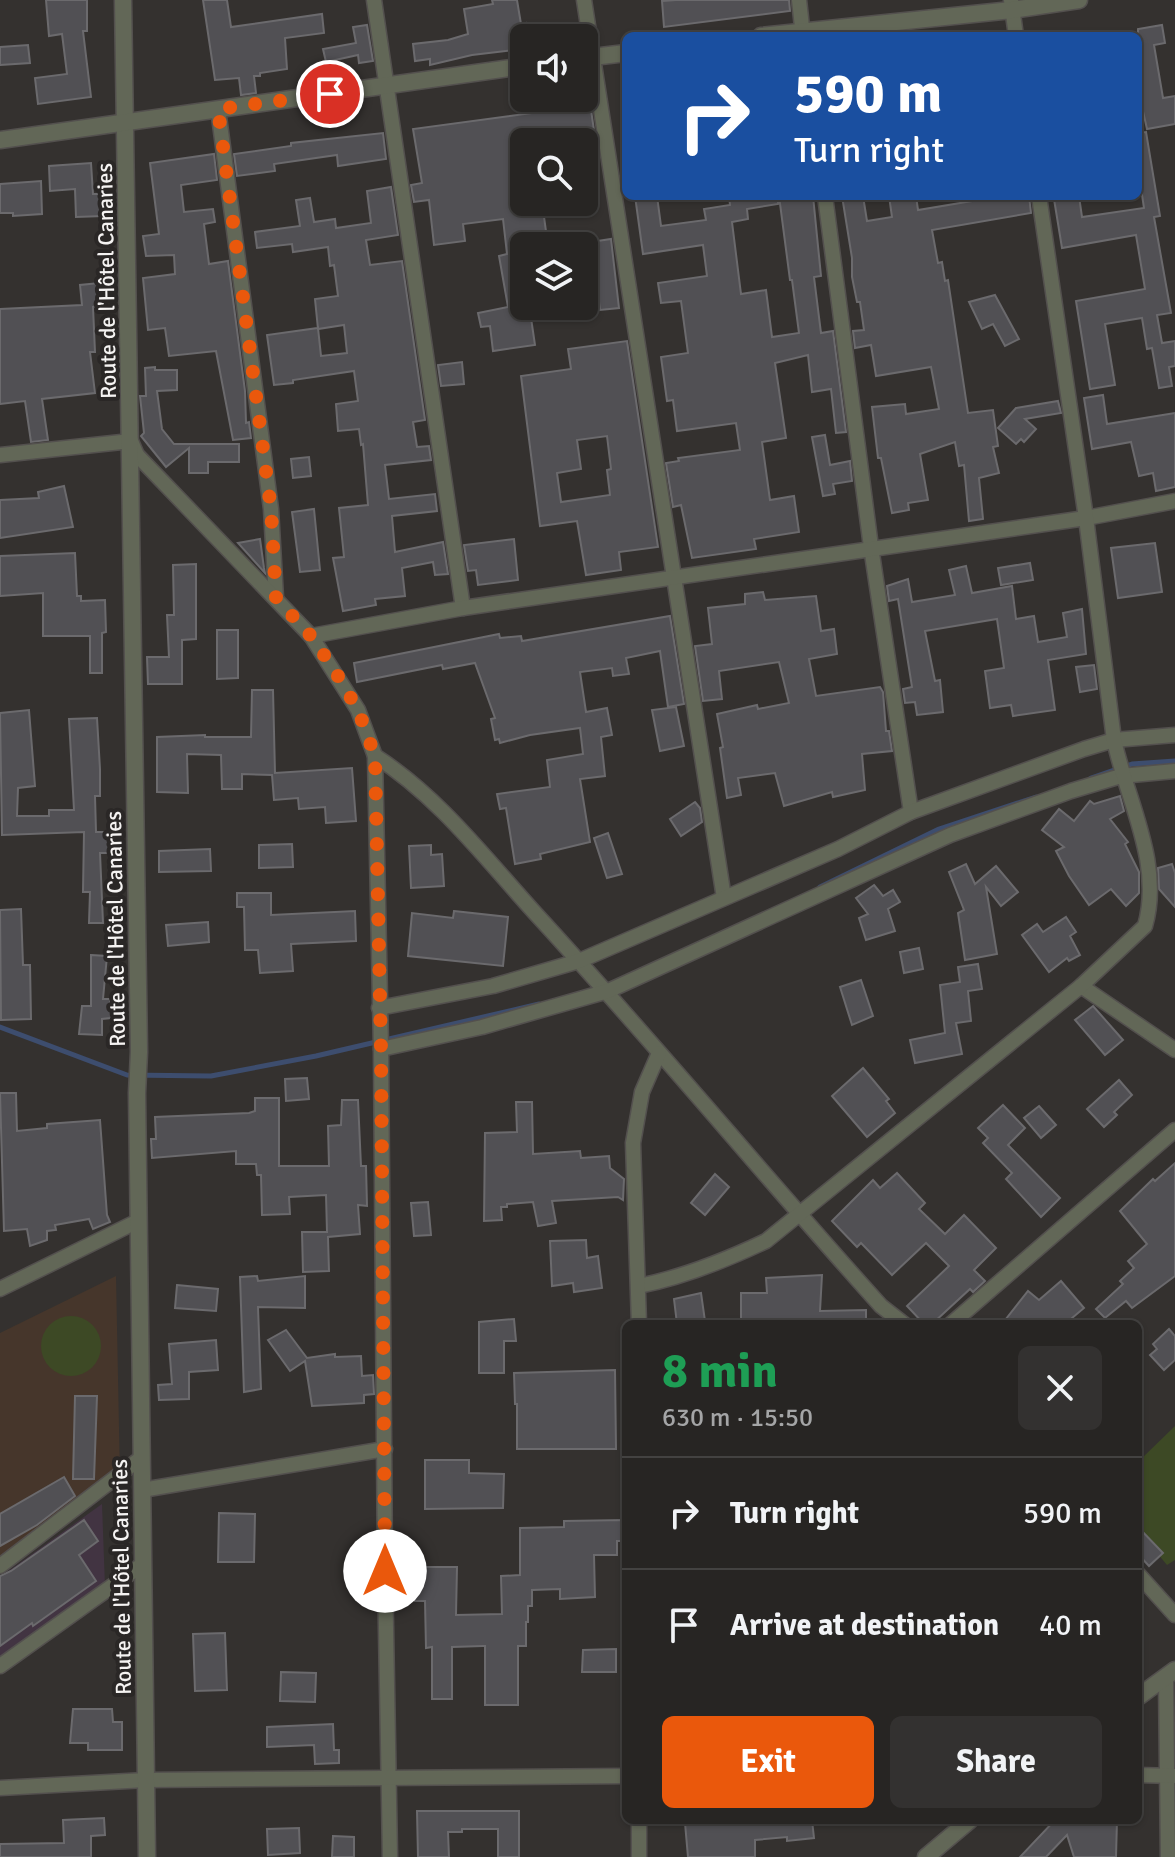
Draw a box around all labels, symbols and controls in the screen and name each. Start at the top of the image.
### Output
map controls [510,24,598,320]
button: sound [510,24,598,112]
text: 590 m [794,59,942,128]
pin [296,60,364,128]
icon: right [662,64,766,168]
icon: arrive [308,72,352,116]
button: search [510,128,598,216]
text: Turn right [794,128,944,173]
street label: Route de l'Hôtel Canaries [91,163,122,399]
button: layers [510,232,598,320]
street label: Route de l'Hôtel Canaries [100,811,131,1047]
text: 8 min [662,1342,778,1401]
button: close [1018,1346,1102,1430]
text: 630 m · 15:50 [662,1402,813,1434]
street label: Route de l'Hôtel Canaries [106,1459,137,1695]
icon: right [662,1491,706,1535]
text: Turn right [730,1495,859,1532]
text: 590 m [1023,1495,1102,1532]
position arrow [343,1529,427,1613]
icon: arrive [662,1603,706,1647]
text: Arrive at destination [730,1607,999,1644]
text: 40 m [1039,1607,1102,1644]
button: Exit [662,1716,874,1808]
button: Share [890,1716,1102,1808]

